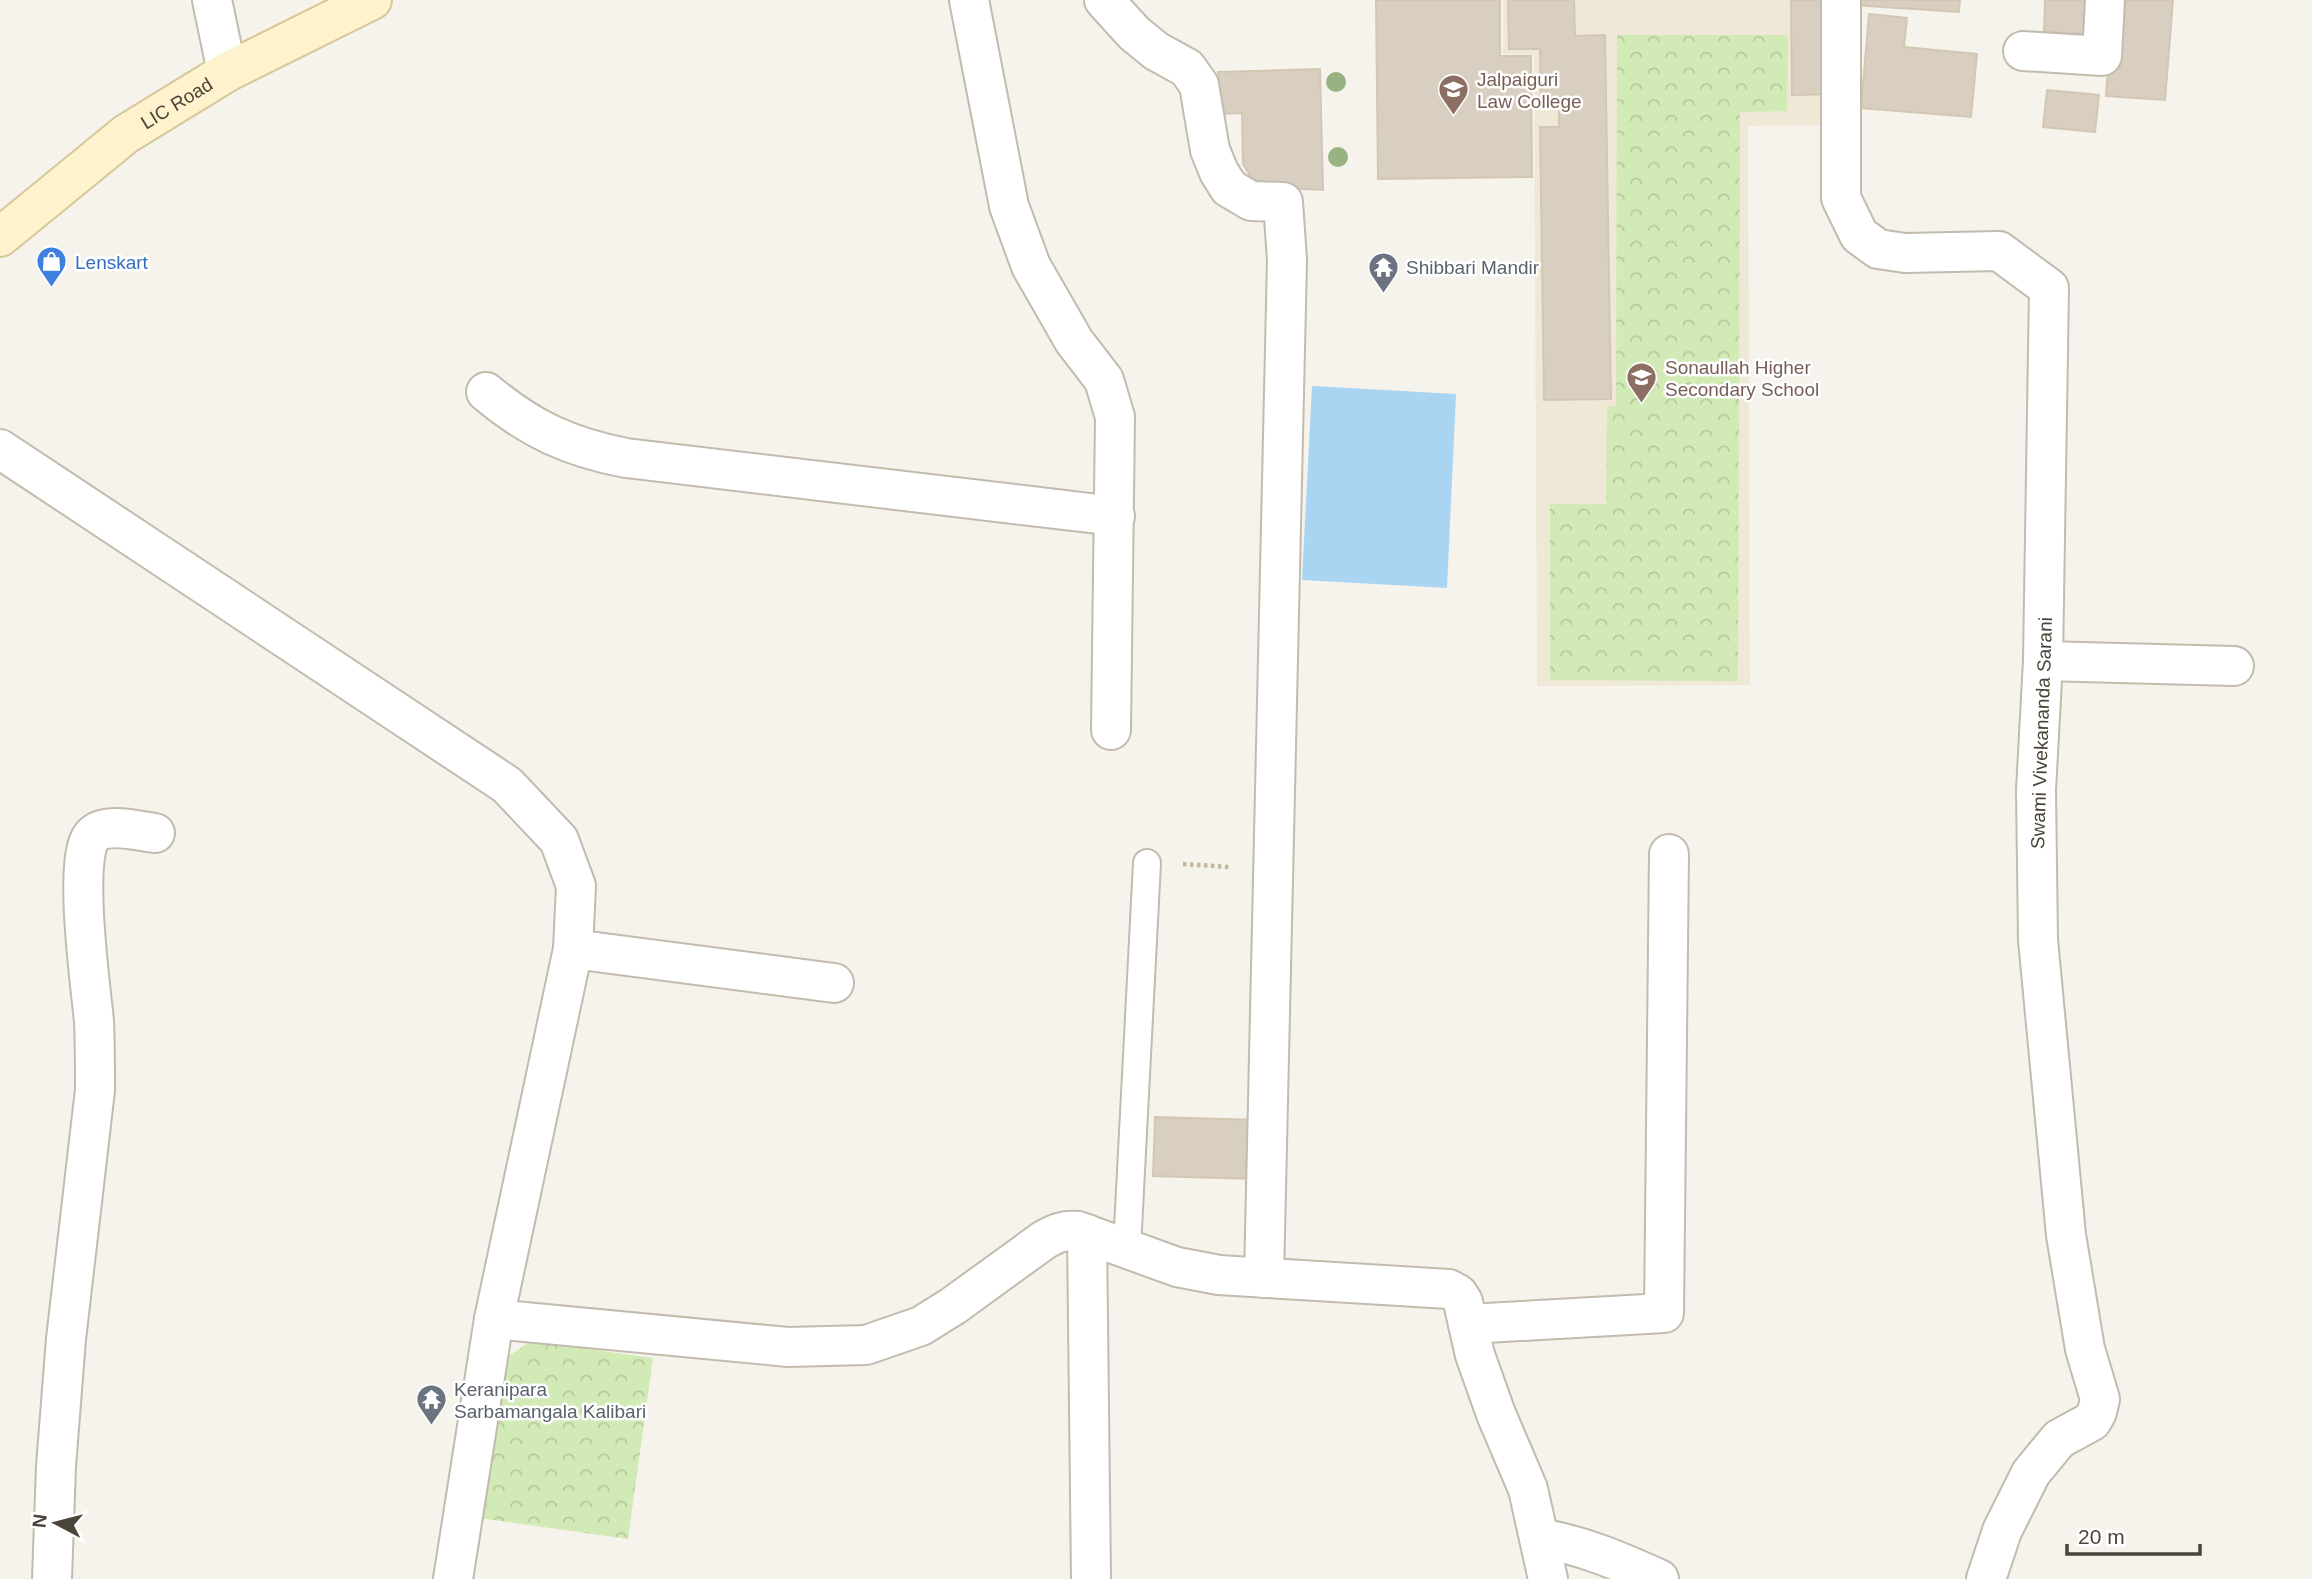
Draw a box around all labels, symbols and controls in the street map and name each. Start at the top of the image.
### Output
place label: Jalpaiguri Law College [1477,69,1582,112]
street label: LIC Road [137,73,216,133]
school or university icon: Jalpaiguri Law College [1437,73,1471,117]
shop icon: Lenskart [35,245,69,289]
temple icon: Shibbari Mandir [1366,250,1400,294]
place label: Lenskart [75,252,149,273]
place label: Shibbari Mandir [1406,257,1540,278]
place label: Sonaullah Higher Secondary School [1665,357,1819,400]
school or university icon: Sonaullah Higher Secondary School [1625,361,1659,405]
street label: Swami Vivekananda Sarani [2027,617,2056,849]
place label: Keranipara Sarbamangala Kalibari [454,1379,646,1422]
temple icon: Keranipara Sarbamangala Kalibari [414,1383,448,1427]
north arrow [21,1488,91,1558]
scale bar [2067,1512,2200,1556]
text: N [28,1513,51,1529]
text: 20 m [2078,1525,2125,1548]

